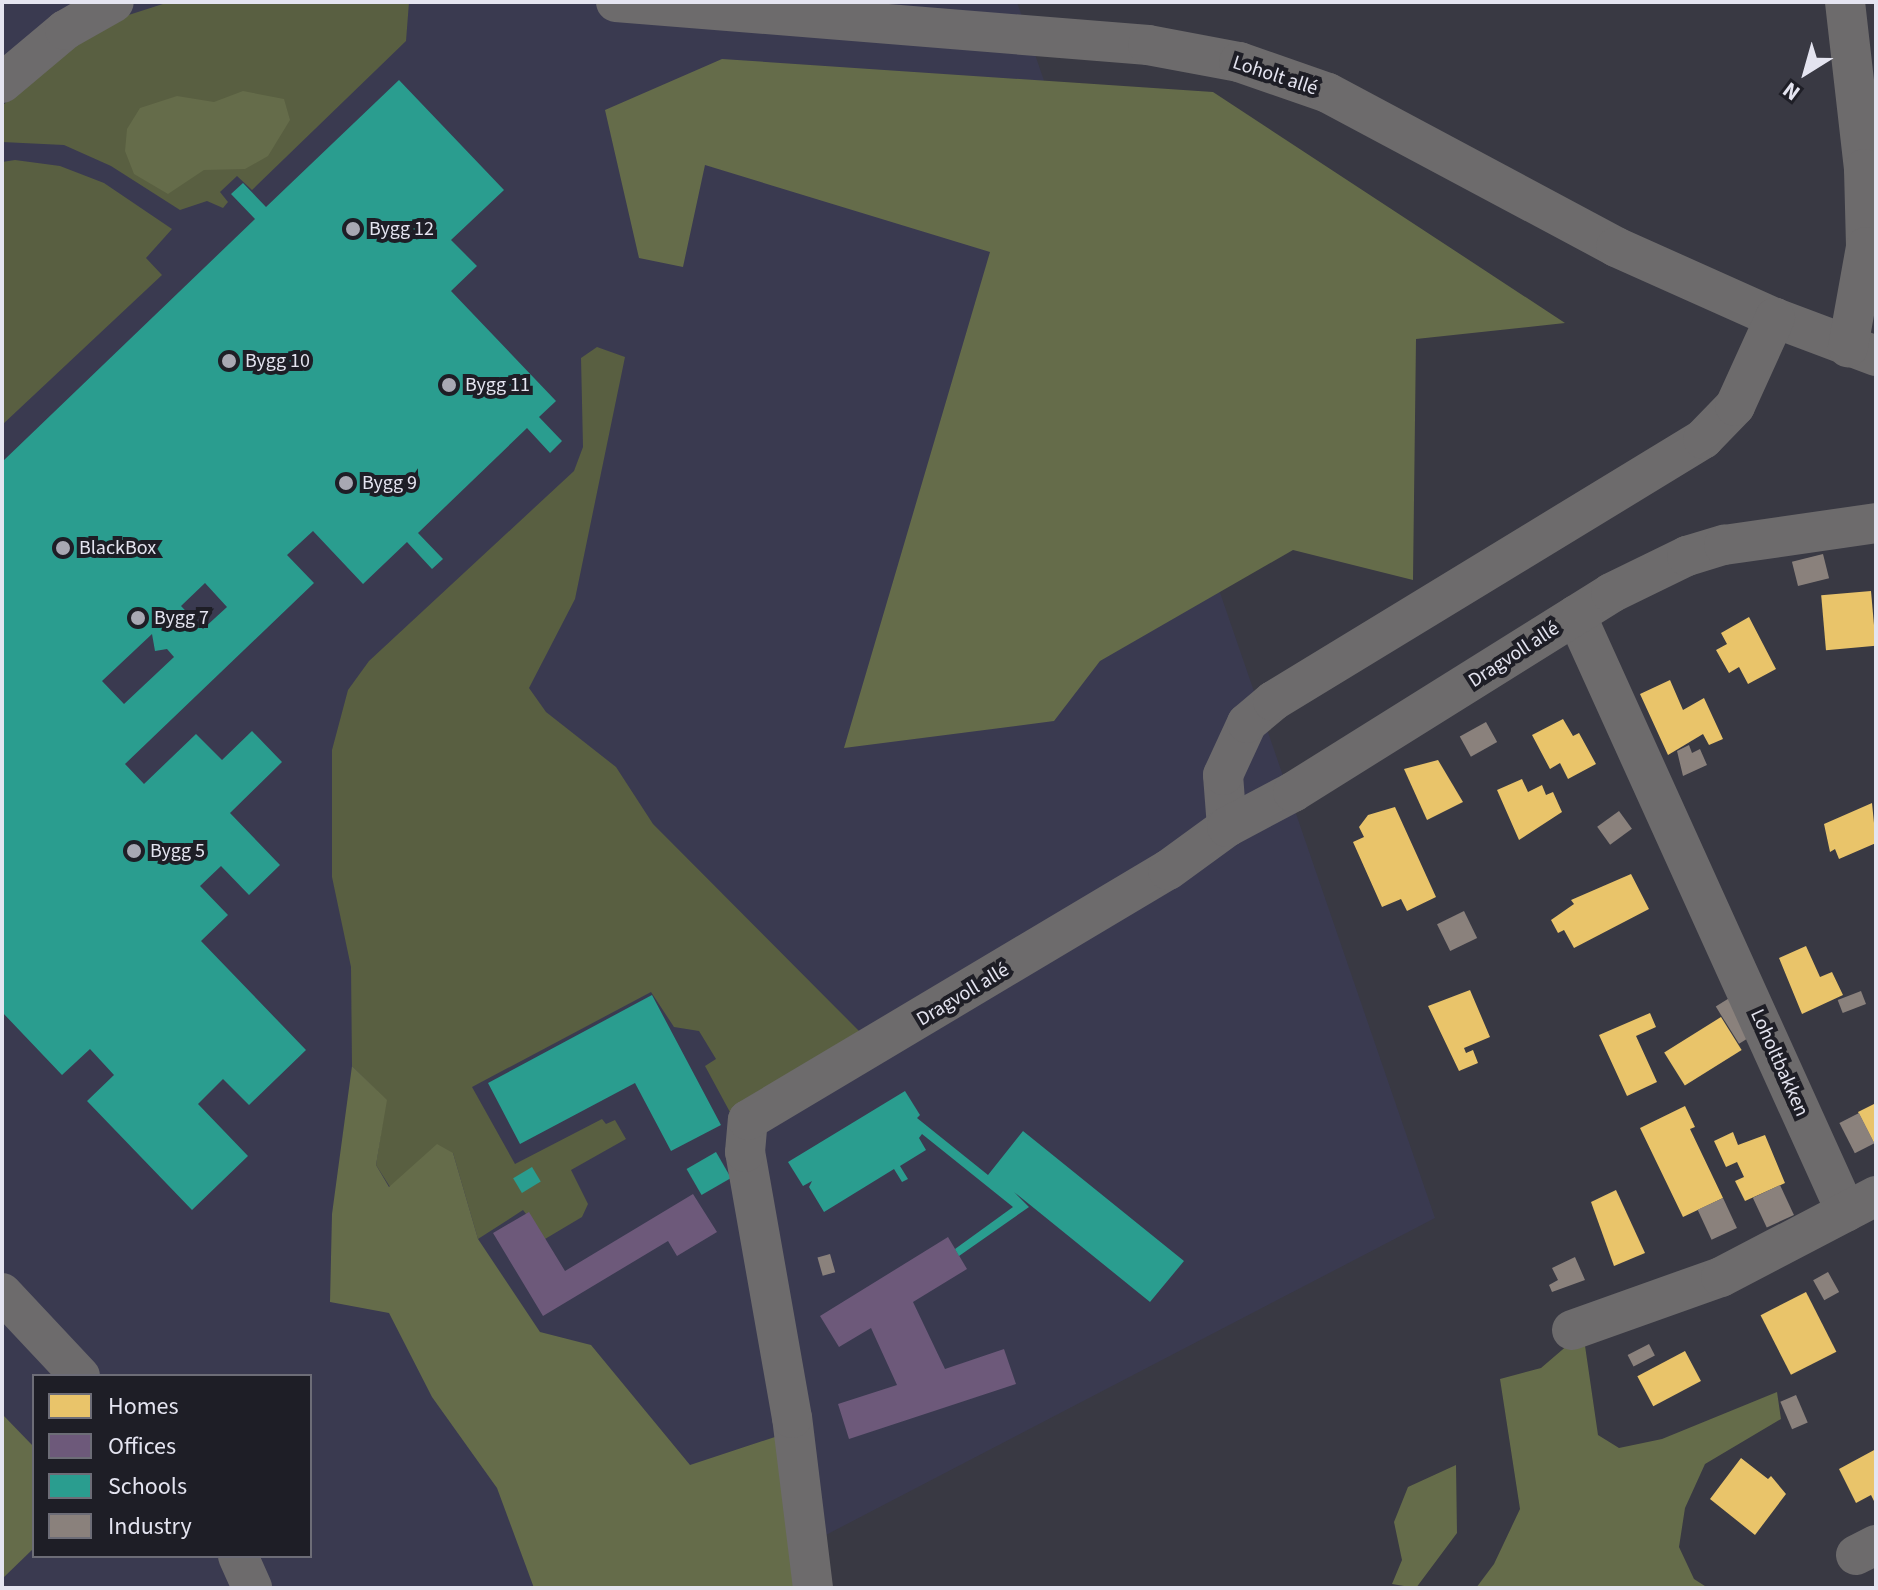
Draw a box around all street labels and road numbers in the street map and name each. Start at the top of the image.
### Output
street label: Loholt allé [1229,51,1321,101]
street label: Dragvoll allé [1464,617,1564,693]
street label: Dragvoll allé [913,958,1013,1032]
street label: Loholtbakken [1745,1006,1813,1120]

